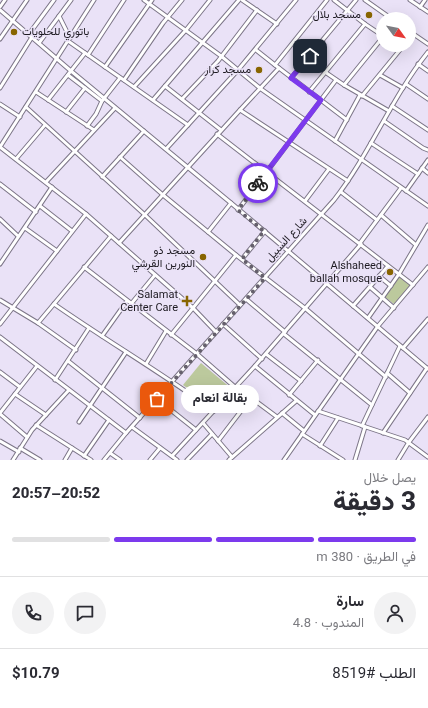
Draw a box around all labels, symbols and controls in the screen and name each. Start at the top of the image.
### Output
place label: مسجد بلال [313,7,361,24]
marker: مسجد بلال [364,10,374,20]
north arrow [376,12,416,52]
map controls [376,12,416,52]
place label: باتوري للحلويات [22,24,89,41]
marker: باتوري للحلويات [9,27,19,37]
pin [293,39,327,73]
icon: home [299,45,321,67]
place label: مسجد كرار [204,62,251,79]
marker: مسجد كرار [254,65,264,75]
courier [238,163,278,203]
icon: bike [247,172,269,194]
street label: شارع السبيل [262,213,312,266]
place label: مسجد ذو النورين القرشي [132,243,195,273]
marker: مسجد ذو النورين القرشي [198,252,208,262]
place label: Alshaheed ballah mosque [310,258,382,288]
marker: Alshaheed ballah mosque [385,267,395,277]
place label: Salamat Center Care [120,287,178,317]
marker: Salamat Center Care [181,295,193,307]
pin [140,382,174,416]
callout: بقالة انعام [181,385,259,413]
icon: bag [146,388,168,410]
text: بقالة انعام [193,389,247,409]
text: يصل خلال [364,469,416,489]
text: 20:52–20:57 [12,483,100,506]
text: 3 دقيقة [333,483,416,524]
text: في الطريق · 380 m [316,548,416,568]
text: سارة [336,591,364,614]
button: phone [12,592,54,634]
button: chat [64,592,106,634]
button: person [374,592,416,634]
text: المندوب · 4.8 [293,614,364,634]
text: $10.79 [12,663,60,686]
text: الطلب #8519 [332,663,416,686]

